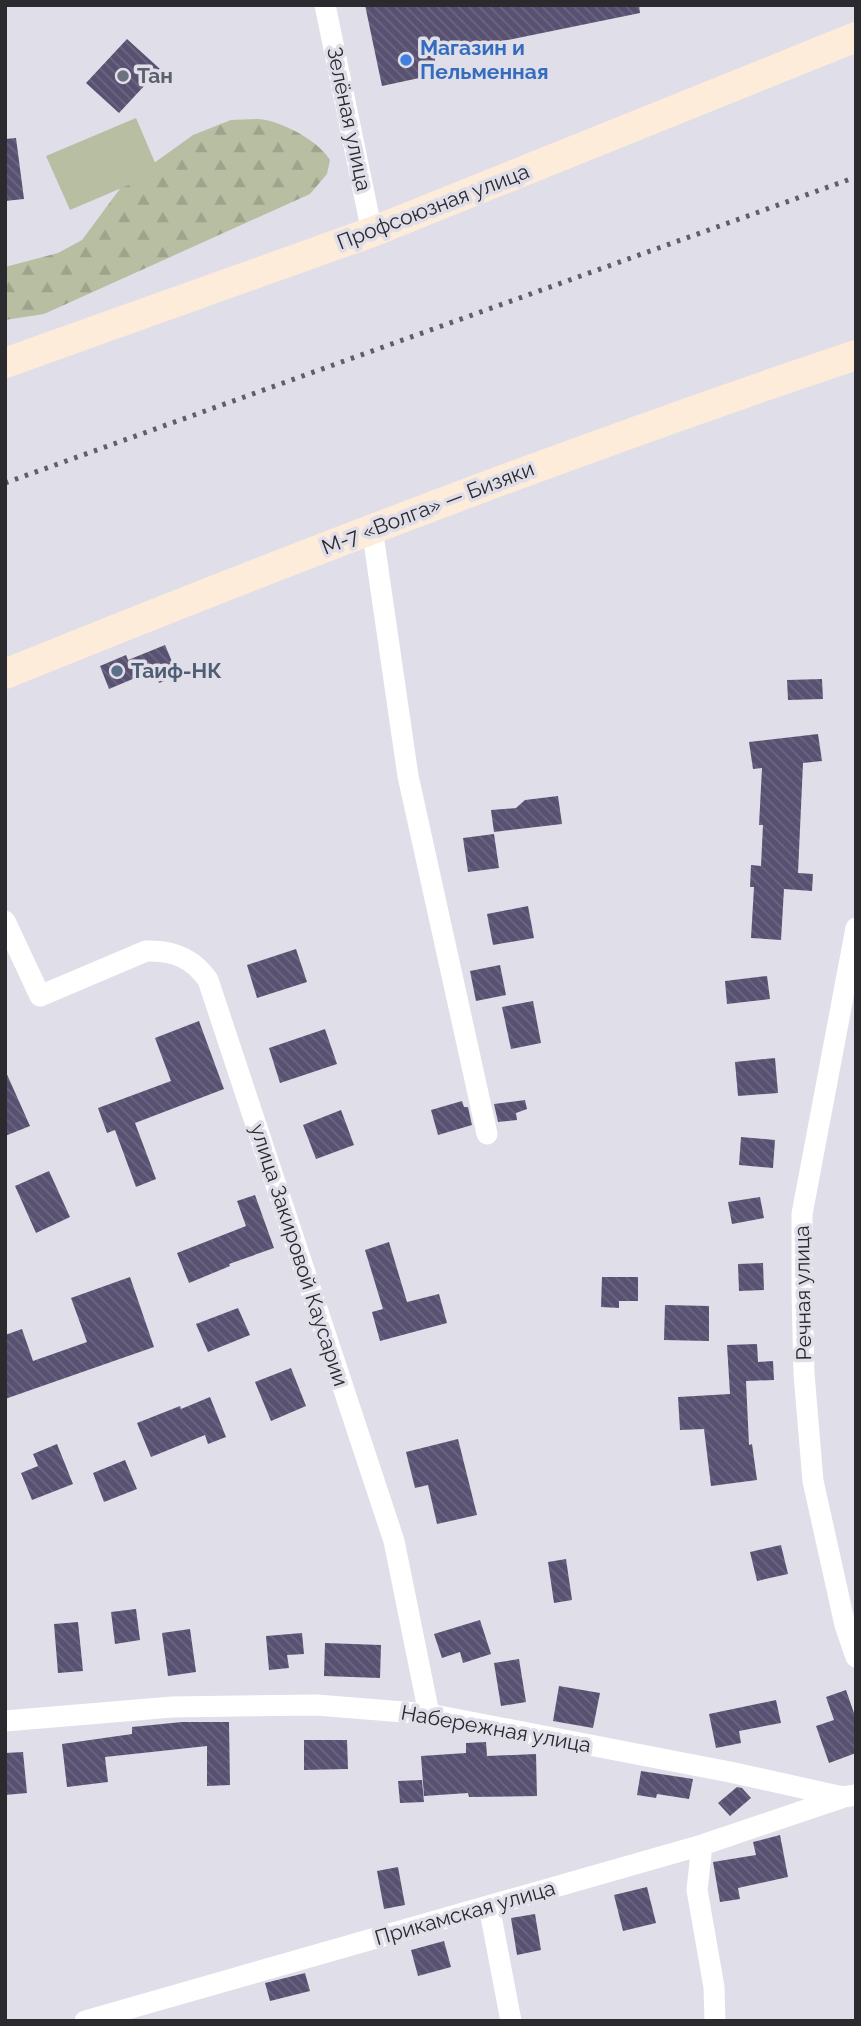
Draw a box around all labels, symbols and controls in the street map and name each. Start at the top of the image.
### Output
place label: Магазин и Пельменная [420,35,549,84]
street label: Зелёная улица [322,44,377,193]
marker: Магазин и Пельменная [398,52,414,68]
place label: Тан [137,63,173,88]
marker: Тан [115,68,131,84]
street label: Профсоюзная улица [333,158,532,255]
street label: М-7 «Волга» — Бизяки [318,455,537,560]
place label: Таиф-НК [131,658,222,683]
marker: Таиф-НК [109,663,125,679]
street label: улица Закировой Каусарии [245,1121,354,1389]
street label: Речная улица [789,1225,816,1361]
street label: Набережная улица [399,1699,593,1758]
street label: Прикамская улица [372,1875,558,1950]

